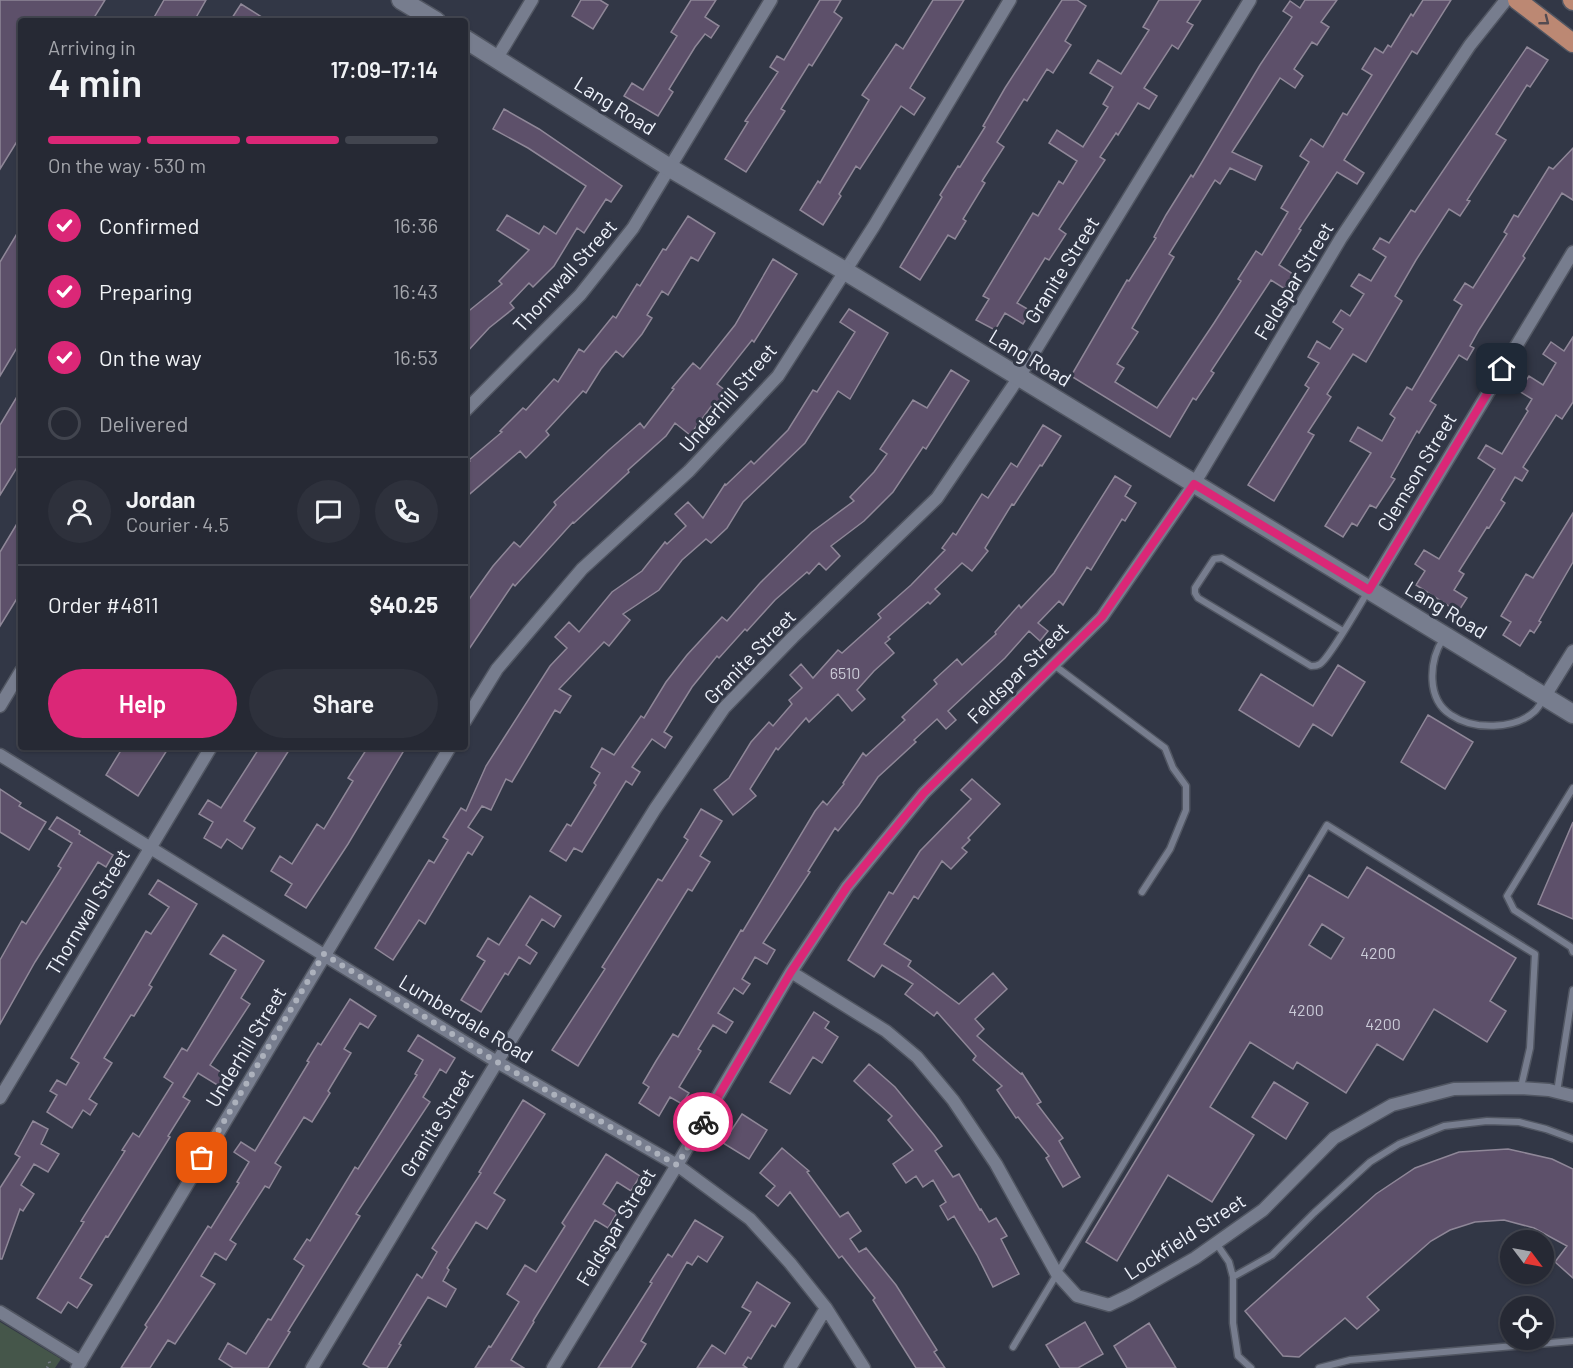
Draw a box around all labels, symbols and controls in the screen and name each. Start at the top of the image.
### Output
one-way arrow [1538,14,1549,25]
text: Arriving in [48,35,136,59]
text: 17:09–17:14 [330,56,438,82]
text: 4 min [48,58,142,105]
street label: Lang Road [570,71,661,140]
text: On the way · 530 m [48,153,206,177]
icon: check [48,209,81,242]
street label: Granite Street [1019,211,1104,327]
text: Confirmed [99,212,199,238]
text: 16:36 [393,213,438,237]
street label: Thornwall Street [507,214,621,337]
street label: Feldspar Street [1248,217,1338,344]
icon: check [48,275,81,308]
text: Preparing [99,278,192,304]
text: 16:43 [393,279,438,303]
street label: Lang Road [985,323,1076,391]
street label: Underhill Street [674,338,781,457]
icon: check [48,341,81,374]
pin [1476,343,1527,394]
text: On the way [99,344,202,370]
text: 16:53 [393,345,438,369]
icon: home [1485,352,1518,385]
street label: Clemson Street [1371,408,1461,535]
text: Delivered [99,410,188,436]
button: person [48,480,111,543]
button: chat [297,480,360,543]
button: phone [375,480,438,543]
text: Jordan [126,486,195,512]
text: Courier · 4.5 [126,512,229,536]
street label: Lang Road [1401,575,1492,643]
text: Order #4811 [48,591,159,617]
text: $40.25 [369,591,438,617]
street label: Granite Street [698,604,800,708]
street label: Feldspar Street [962,617,1073,728]
house number: 6510 [830,663,860,682]
button: Help [48,669,237,738]
button: Share [249,669,438,738]
street label: Thornwall Street [40,844,134,979]
house number: 4200 [1360,943,1396,962]
street label: Lumberdale Road [395,969,538,1068]
street label: Underhill Street [200,982,290,1111]
house number: 4200 [1288,1000,1324,1019]
house number: 4200 [1365,1014,1401,1033]
street label: Granite Street [394,1064,478,1181]
courier [673,1092,733,1152]
icon: bike [687,1106,720,1139]
pin [176,1132,227,1183]
icon: bag [185,1141,218,1174]
street label: Feldspar Street [570,1163,660,1290]
street label: Lockfield Street [1119,1188,1250,1284]
north arrow [1500,1230,1554,1284]
map controls [1500,1230,1554,1350]
button: locate [1500,1296,1554,1350]

